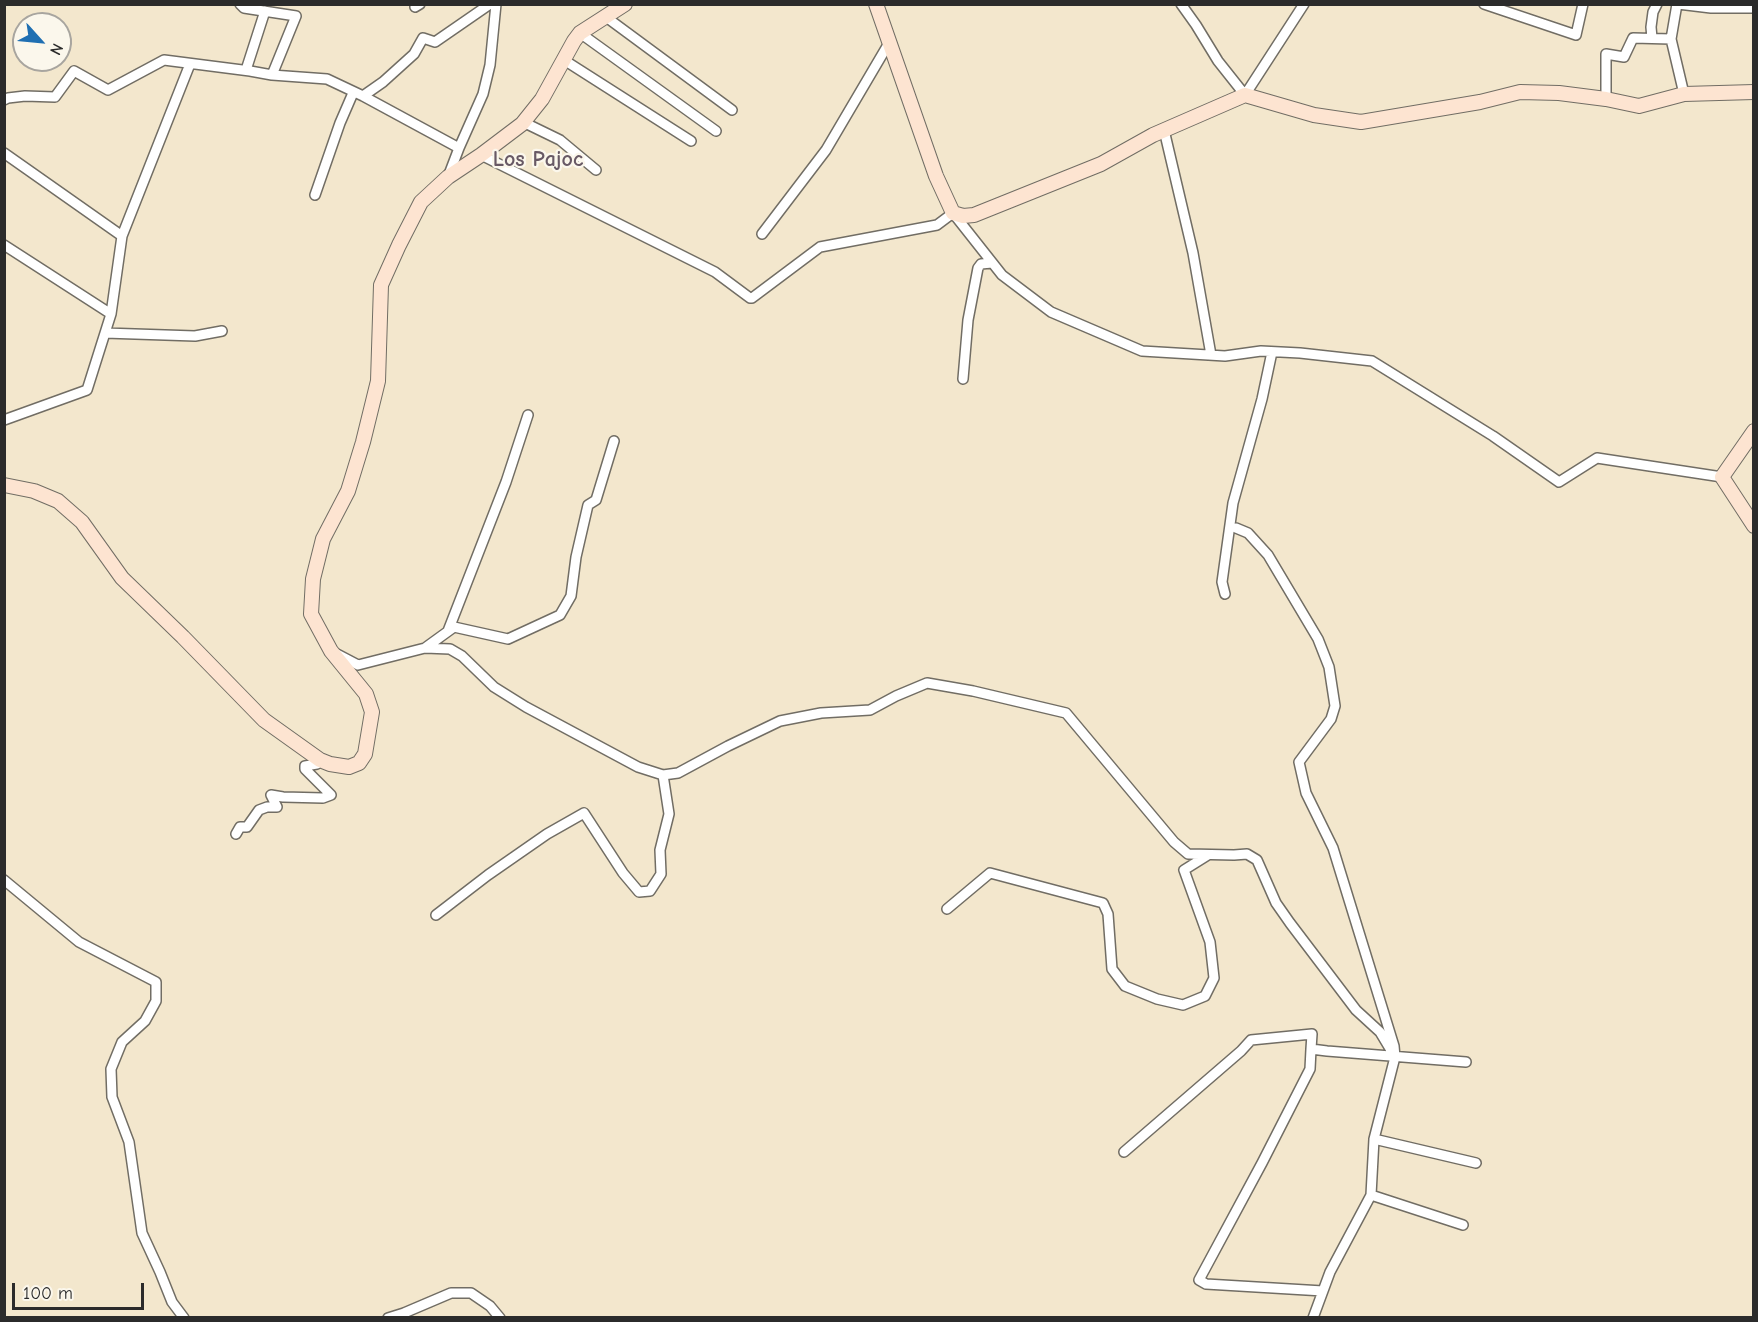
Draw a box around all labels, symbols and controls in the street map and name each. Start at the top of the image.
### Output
north arrow [12,12,72,72]
text: N [46,41,67,58]
district label: Los Pajoc [493,147,583,173]
scale bar [15,1271,147,1309]
text: 100 m [23,1283,73,1304]

